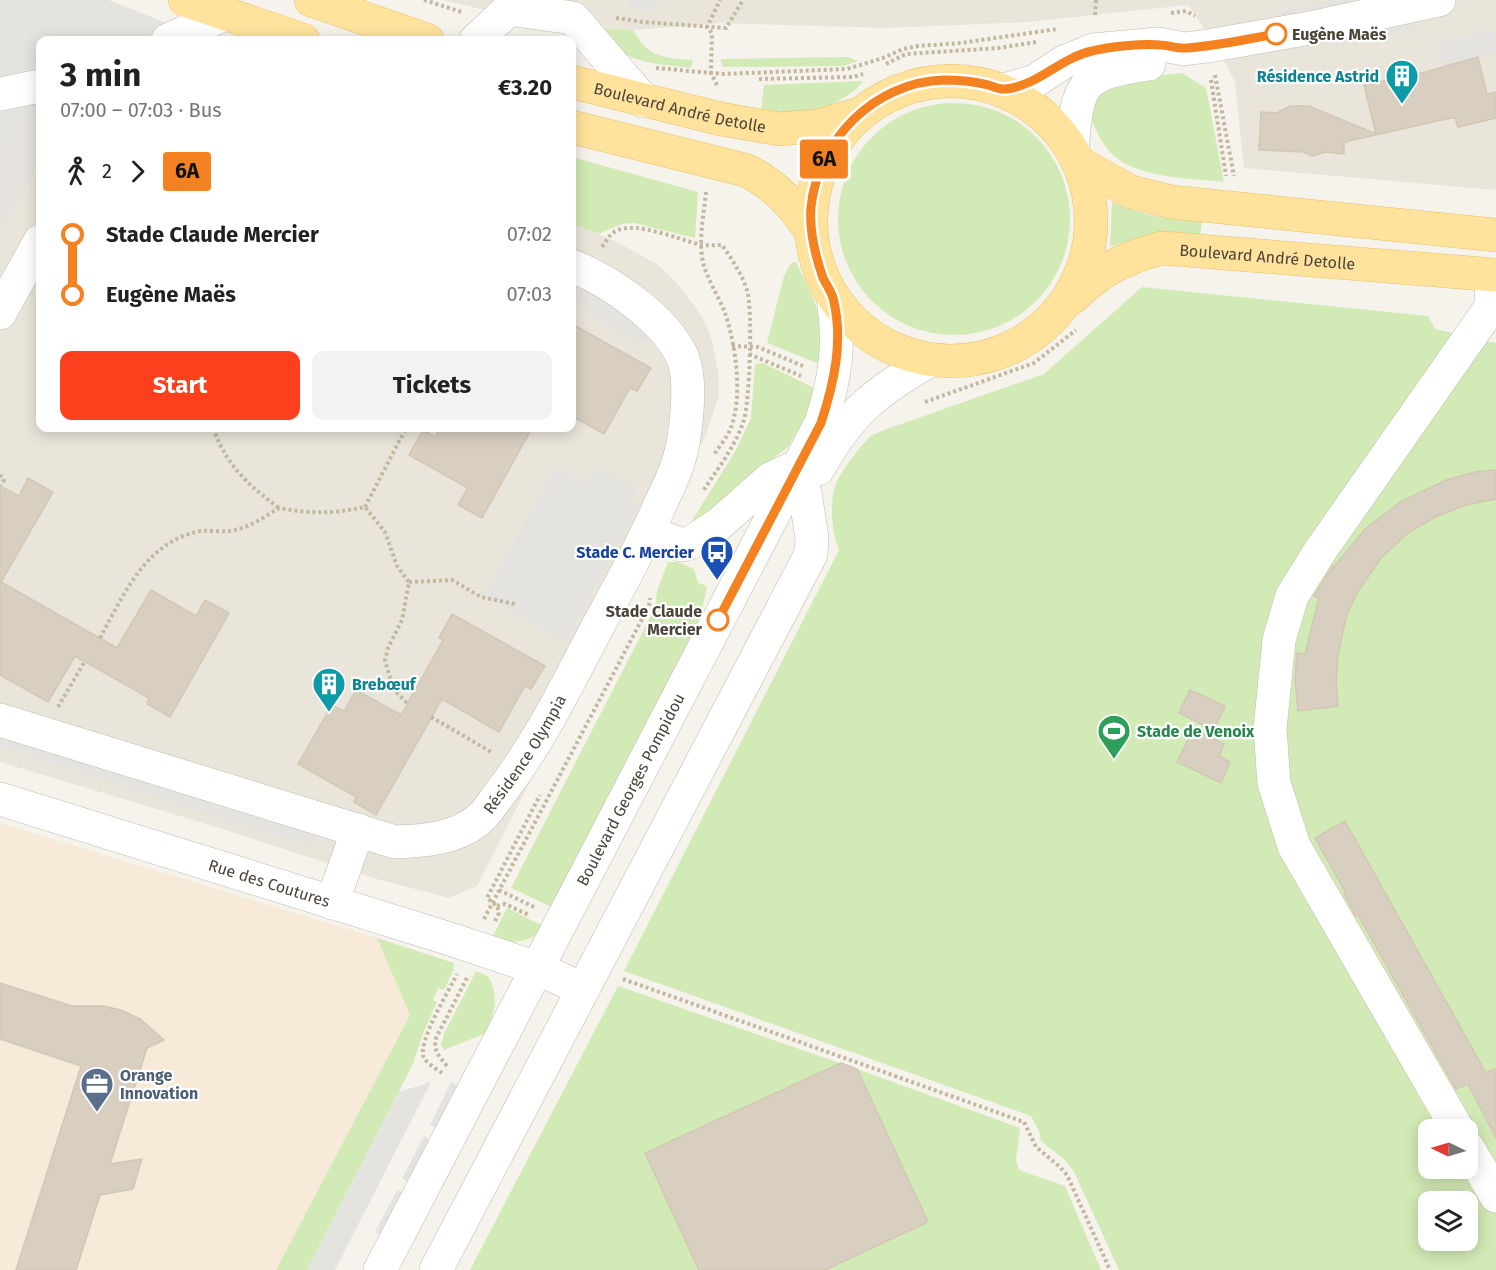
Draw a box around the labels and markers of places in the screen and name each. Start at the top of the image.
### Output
marker: Eugène Maës [1265,23,1287,45]
place label: Eugène Maës [1292,25,1387,44]
building icon: Résidence Astrid [1384,58,1420,105]
place label: Résidence Astrid [1257,67,1379,86]
bus stop icon: Stade C. Mercier [699,534,735,581]
place label: Stade C. Mercier [576,543,695,562]
place label: Stade Claude Mercier [606,602,703,639]
marker: Stade Claude Mercier [707,609,729,631]
building icon: Brebœuf [311,666,347,713]
place label: Brebœuf [352,675,417,694]
sports icon: Stade de Venoix [1096,713,1132,760]
place label: Stade de Venoix [1137,722,1255,741]
office icon: Orange Innovation [79,1066,115,1113]
place label: Orange Innovation [120,1066,198,1103]

